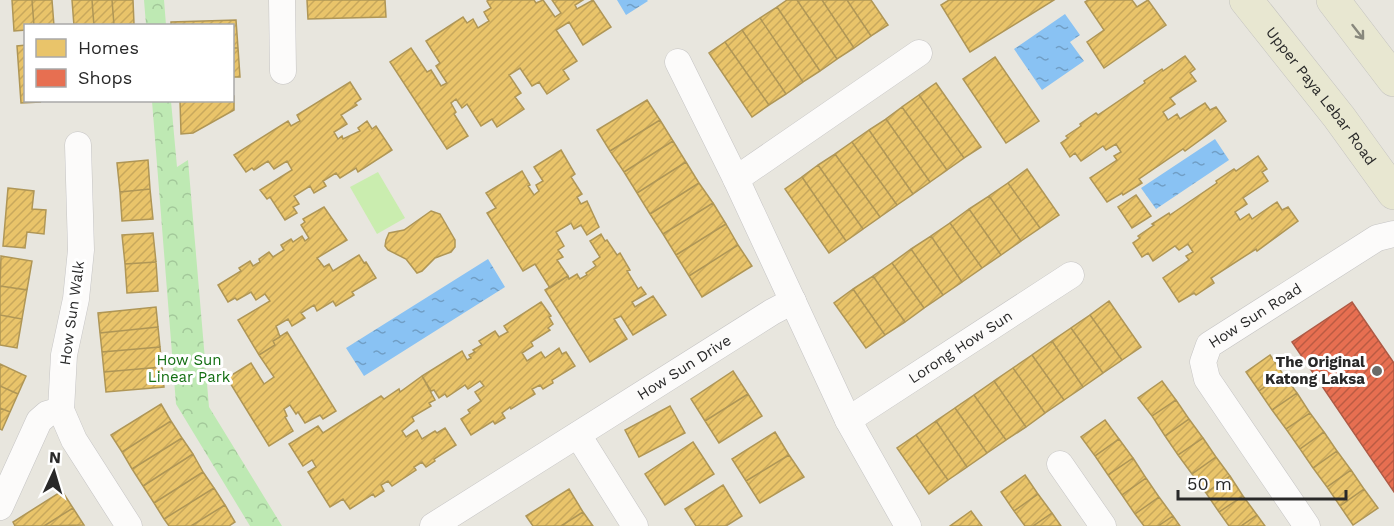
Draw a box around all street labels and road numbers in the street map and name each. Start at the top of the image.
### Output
street label: Upper Paya Lebar Road [1262,23,1380,169]
street label: How Sun Walk [56,259,88,366]
street label: How Sun Road [1205,279,1305,352]
street label: Lorong How Sun [905,307,1016,387]
street label: How Sun Drive [634,331,734,404]

